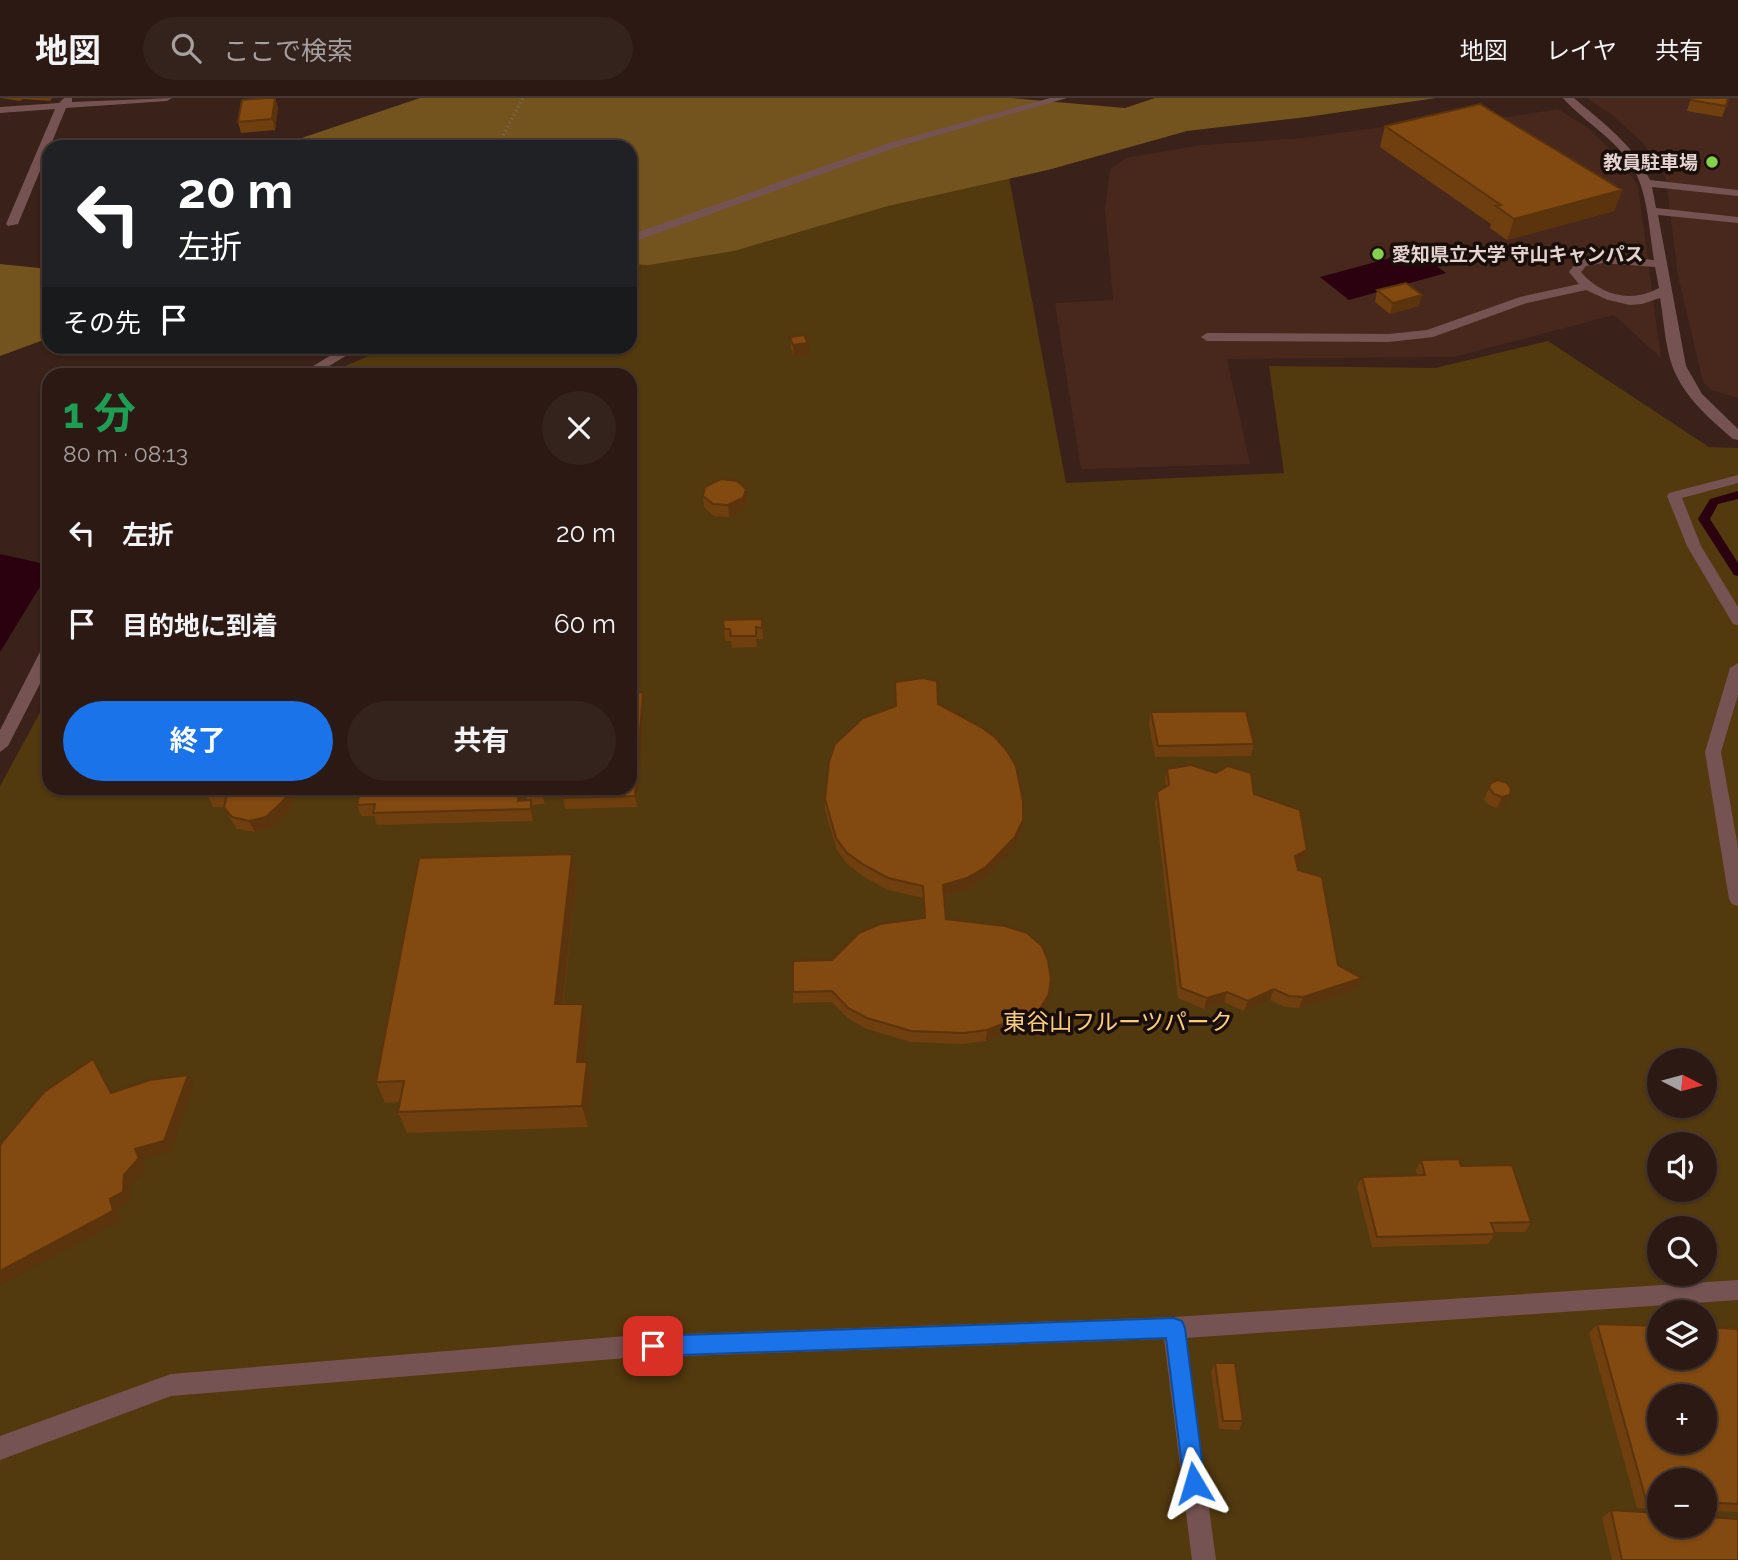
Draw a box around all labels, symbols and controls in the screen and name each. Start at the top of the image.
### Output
search box [143,17,633,80]
icon: search [167,29,205,67]
text: 地図 [35,31,101,70]
text: ここで検索 [223,36,353,66]
text: 地図 [1460,36,1508,65]
text: レイヤ [1546,36,1617,65]
text: 共有 [1655,36,1703,65]
place label: 教員駐車場 [1603,151,1698,173]
marker: 教員駐車場 [1704,154,1720,170]
text: 20 m [178,162,293,219]
icon: left [63,168,154,259]
text: 左折 [178,228,242,265]
place label: 愛知県立大学 守山キャンパス [1392,243,1644,265]
marker: 愛知県立大学 守山キャンパス [1370,246,1386,262]
icon: arrive [155,301,193,339]
text: その先 [63,308,141,338]
text: 1 分 [63,389,136,438]
button: close [542,391,616,465]
text: 80 m · 08:13 [63,440,188,467]
icon: left [63,514,101,552]
text: 20 m [556,518,616,548]
text: 左折 [122,520,174,550]
icon: arrive [63,605,101,643]
text: 60 m [554,609,616,639]
text: 目的地に到着 [122,611,278,641]
button: 終了 [63,701,333,781]
button: 共有 [347,701,616,781]
park label: 東谷山フルーツパーク [1003,1008,1233,1035]
north arrow [1647,1048,1717,1118]
map controls [1647,1048,1717,1538]
button: sound [1647,1132,1717,1202]
button: search [1647,1216,1717,1286]
button: layers [1647,1300,1717,1370]
pin [623,1316,683,1376]
icon: arrive [634,1327,672,1365]
button: + [1647,1384,1717,1454]
position arrow [1157,1446,1231,1520]
button: − [1647,1468,1717,1538]

